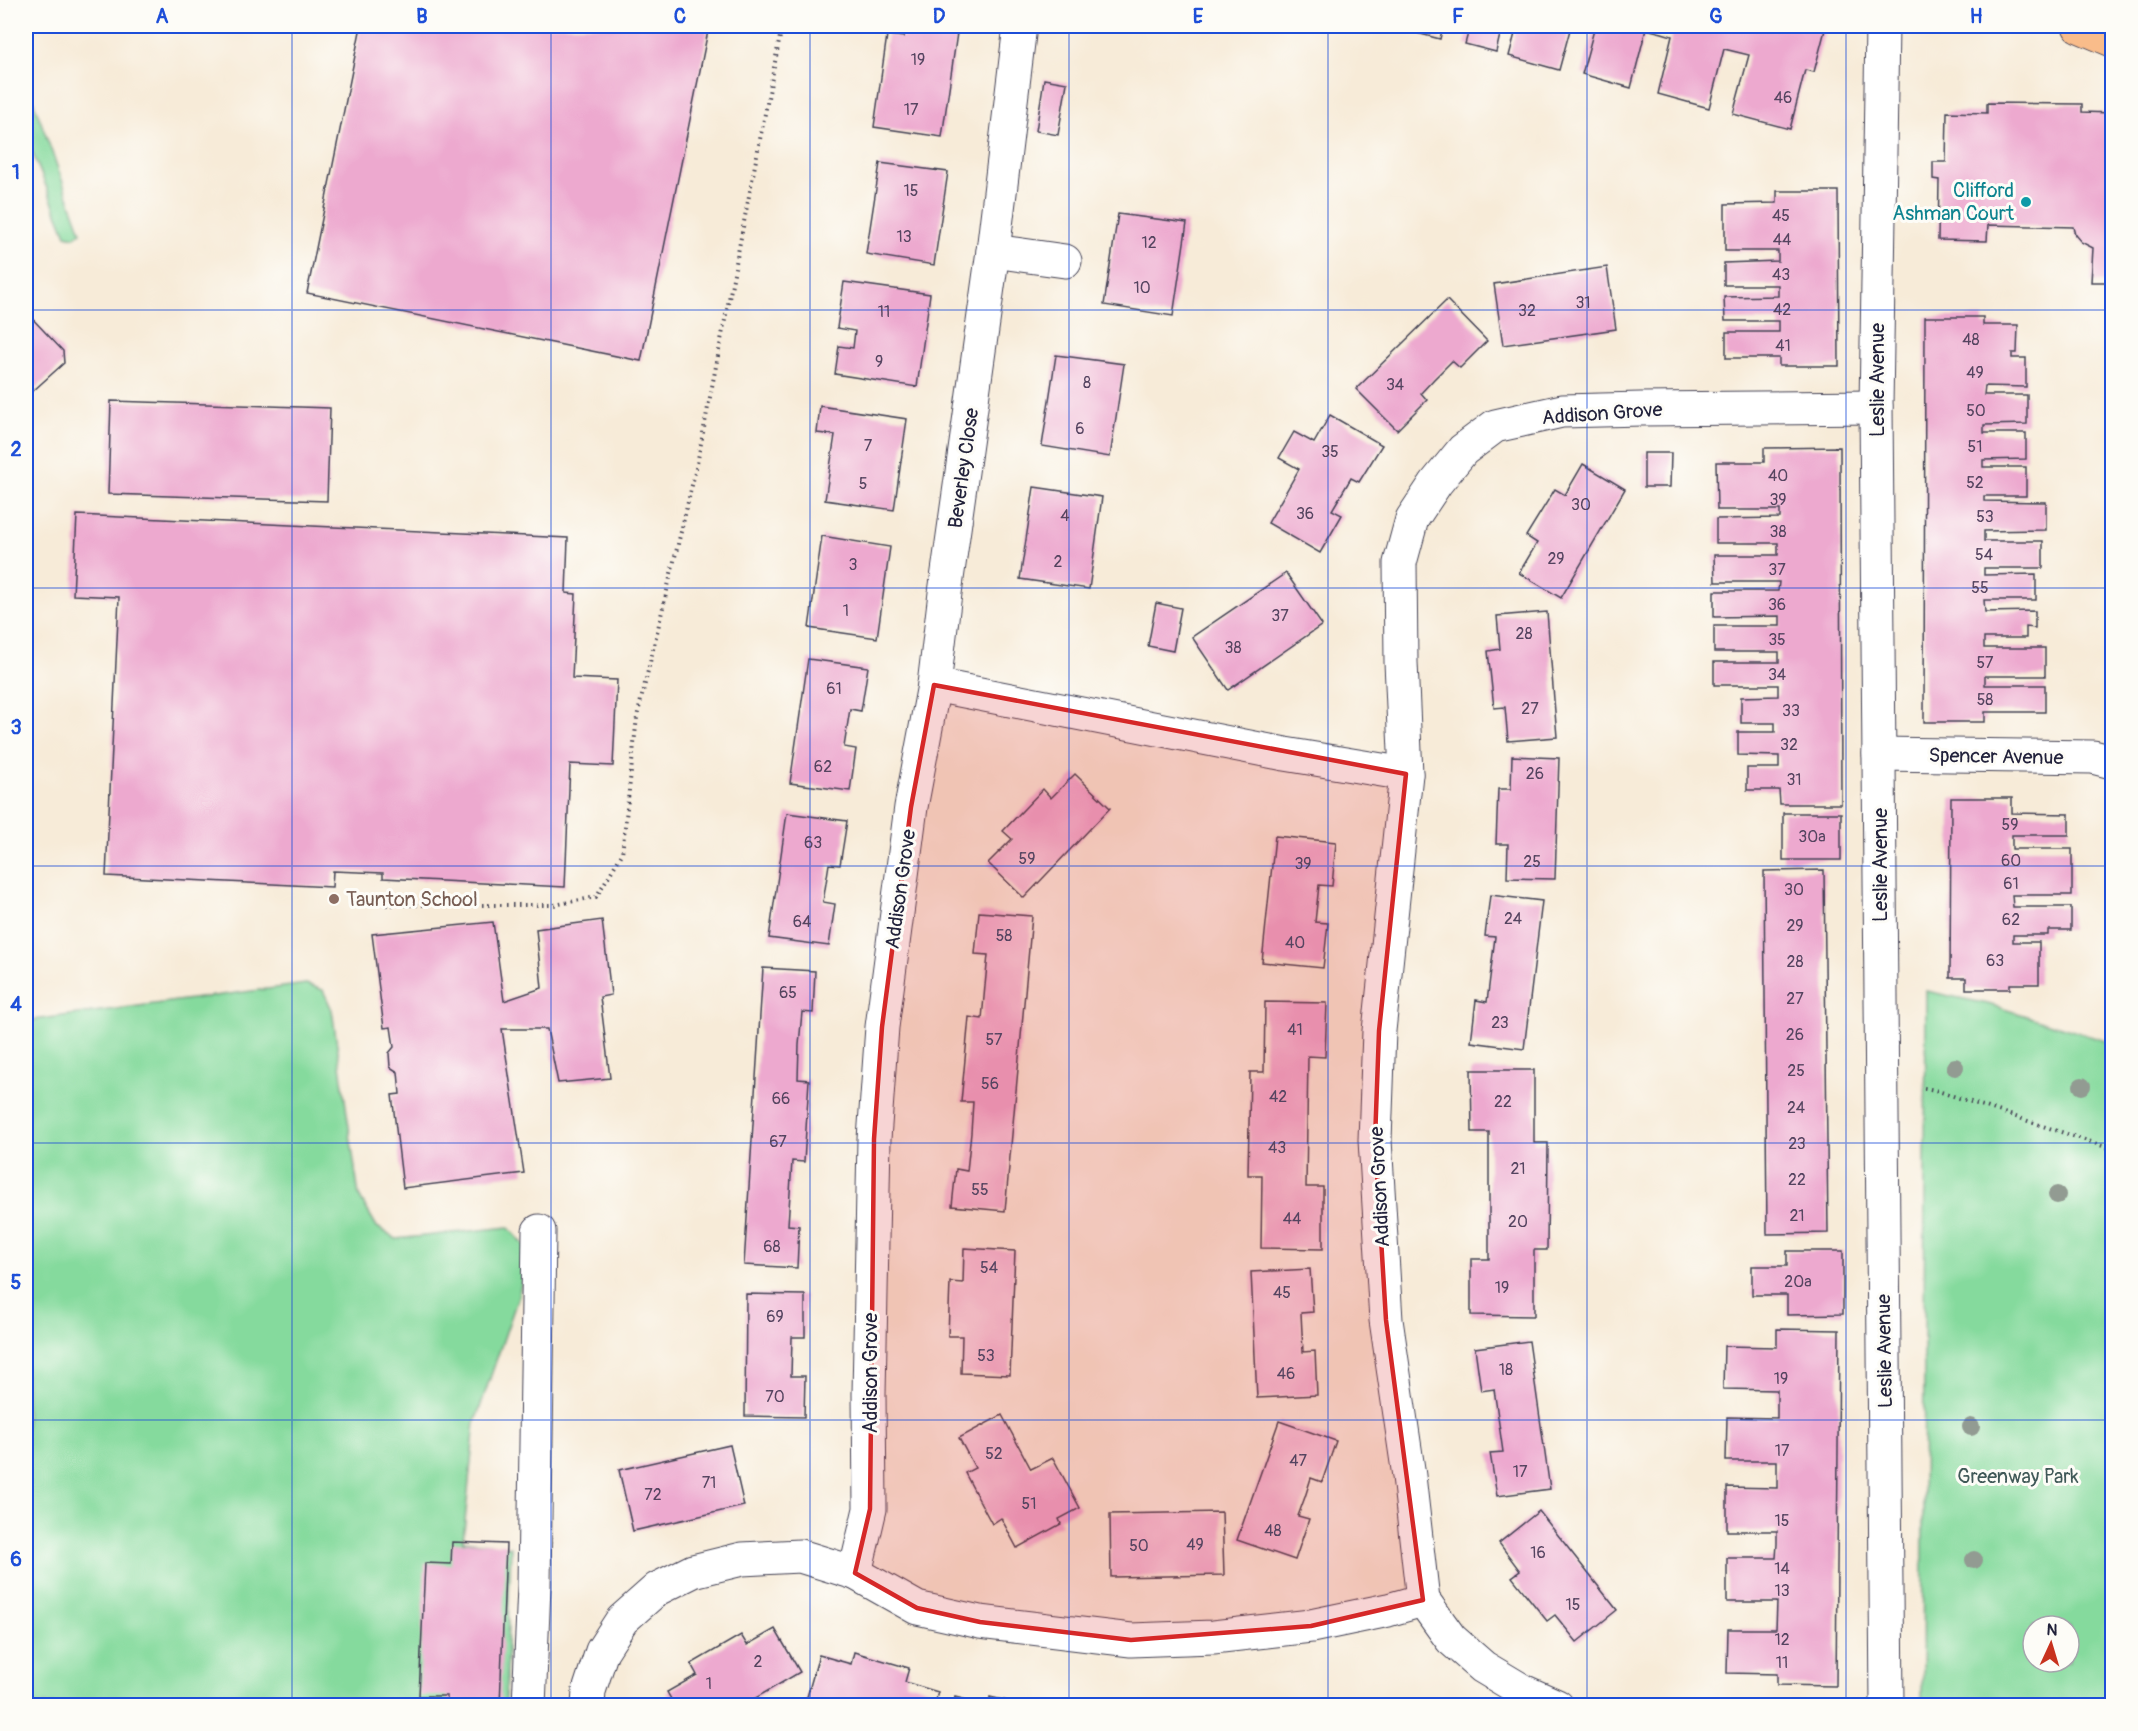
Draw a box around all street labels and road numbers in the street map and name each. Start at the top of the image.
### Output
street label: Leslie Avenue [1865,323,1890,437]
street label: Addison Grove [1541,397,1663,430]
street label: Beverley Close [943,406,984,530]
street label: Spencer Avenue [1928,743,2064,770]
street label: Leslie Avenue [1868,808,1893,922]
street label: Addison Grove [880,827,921,951]
street label: Addison Grove [1364,1126,1395,1248]
street label: Leslie Avenue [1871,1294,1898,1408]
street label: Addison Grove [858,1312,883,1433]

